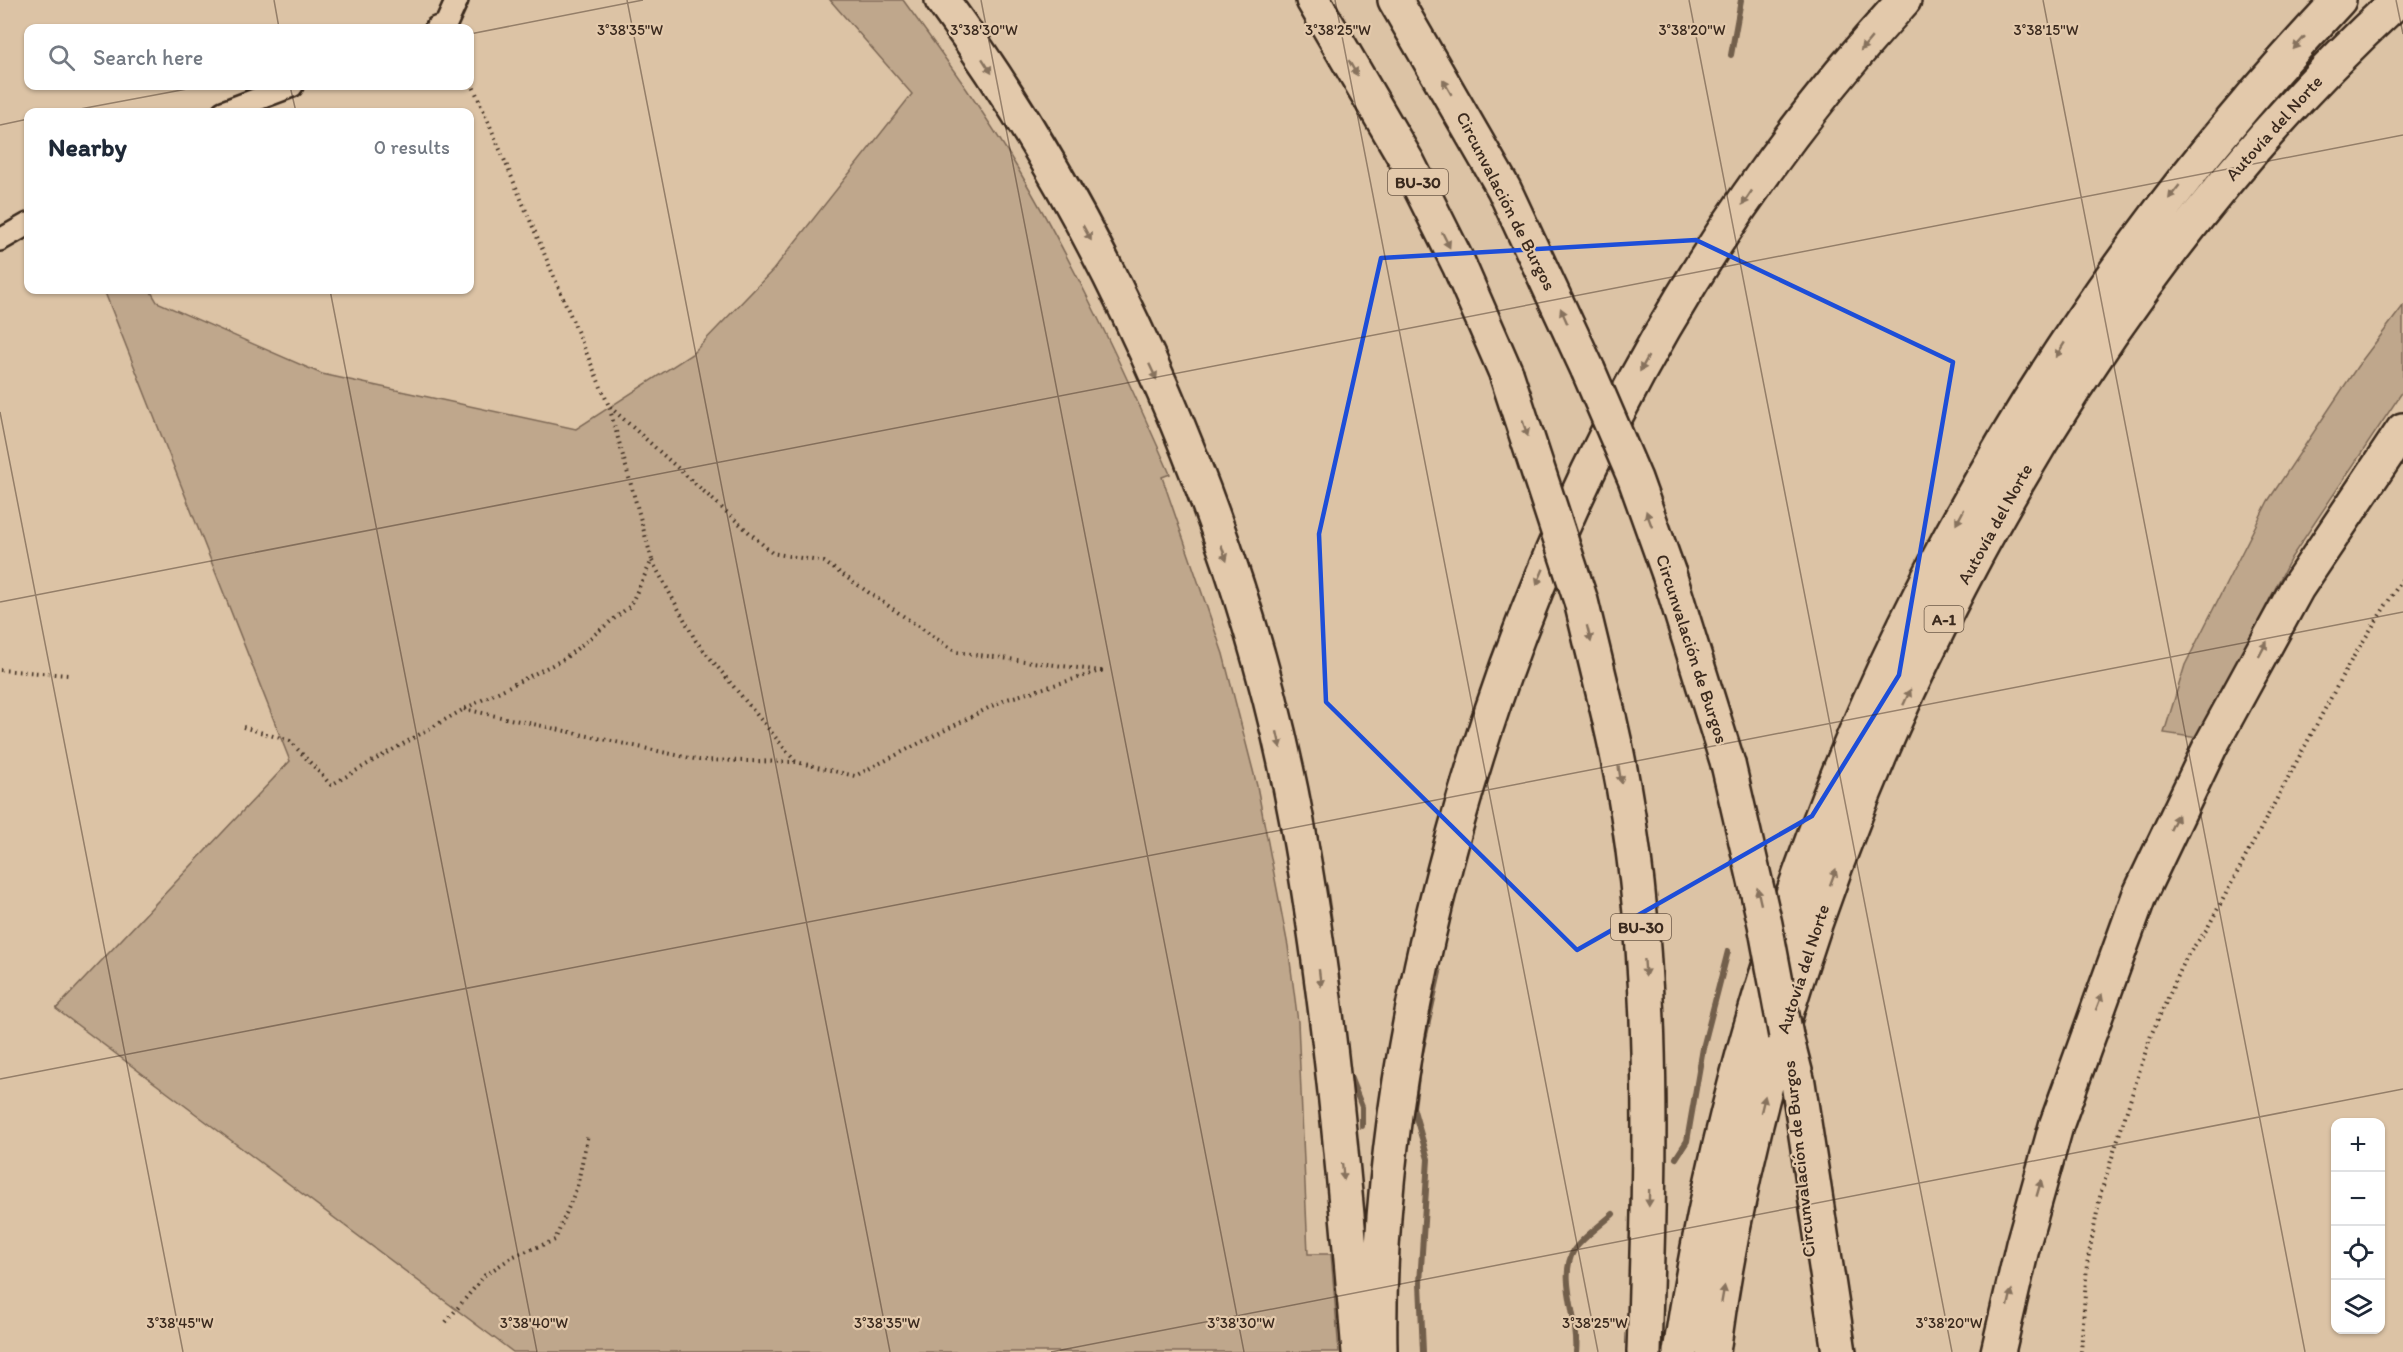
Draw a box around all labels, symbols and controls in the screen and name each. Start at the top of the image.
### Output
text: 3°38'35"W [597,21,663,39]
text: 3°38'30"W [950,21,1018,39]
text: 3°38'25"W [1305,21,1371,39]
text: 3°38'20"W [1658,21,1726,39]
text: 3°38'15"W [2014,21,2079,39]
search box [24,24,474,90]
one-way arrow [2292,35,2306,50]
one-way arrow [1860,36,1873,51]
icon: search [45,41,78,74]
text: Search here [93,44,203,71]
one-way arrow [981,57,993,73]
one-way arrow [1348,60,1359,76]
street label: Autovía del Norte [2221,71,2327,185]
one-way arrow [1441,79,1452,95]
street label: Circunvalación de Burgos [1451,108,1561,294]
text: Nearby [48,131,127,163]
text: 0 results [374,135,450,159]
road number: BU-30 [1388,169,1448,195]
one-way arrow [2167,184,2180,200]
one-way arrow [1741,190,1753,206]
one-way arrow [1082,225,1092,242]
one-way arrow [1442,231,1451,248]
one-way arrow [1560,308,1569,325]
one-way arrow [2055,342,2066,358]
one-way arrow [1639,356,1649,373]
one-way arrow [1149,363,1158,380]
one-way arrow [1520,419,1530,437]
street label: Autovía del Norte [1953,460,2037,588]
one-way arrow [1955,509,1965,526]
one-way arrow [1643,510,1653,528]
one-way arrow [1220,544,1230,562]
street label: Circunvalación de Burgos [1651,552,1733,746]
one-way arrow [1535,568,1544,586]
road number: A-1 [1924,606,1964,632]
one-way arrow [1584,625,1594,643]
one-way arrow [2258,640,2268,657]
one-way arrow [1902,688,1911,705]
one-way arrow [1275,731,1284,750]
one-way arrow [1616,765,1625,784]
one-way arrow [2170,814,2179,831]
one-way arrow [1829,868,1839,886]
one-way arrow [1753,887,1763,906]
street label: Autovía del Norte [1772,902,1834,1036]
road number: BU-30 [1611,914,1671,940]
one-way arrow [1640,959,1650,978]
one-way arrow [1315,969,1325,988]
one-way arrow [2095,993,2105,1011]
street label: Circunvalación de Burgos [1778,1060,1820,1258]
one-way arrow [1758,1094,1768,1113]
map controls [2331,1118,2385,1334]
button: + [2331,1118,2385,1172]
one-way arrow [1338,1163,1348,1182]
button: − [2331,1172,2385,1226]
one-way arrow [2035,1178,2044,1196]
one-way arrow [1644,1189,1654,1208]
button: locate [2331,1226,2385,1280]
button: layers [2331,1280,2385,1334]
one-way arrow [1718,1285,1727,1304]
one-way arrow [2005,1289,2015,1307]
text: 3°38'45"W [147,1314,214,1332]
text: 3°38'40"W [500,1314,568,1332]
text: 3°38'35"W [854,1314,920,1332]
text: 3°38'30"W [1207,1314,1275,1332]
text: 3°38'25"W [1562,1314,1628,1332]
text: 3°38'20"W [1915,1314,1983,1332]

